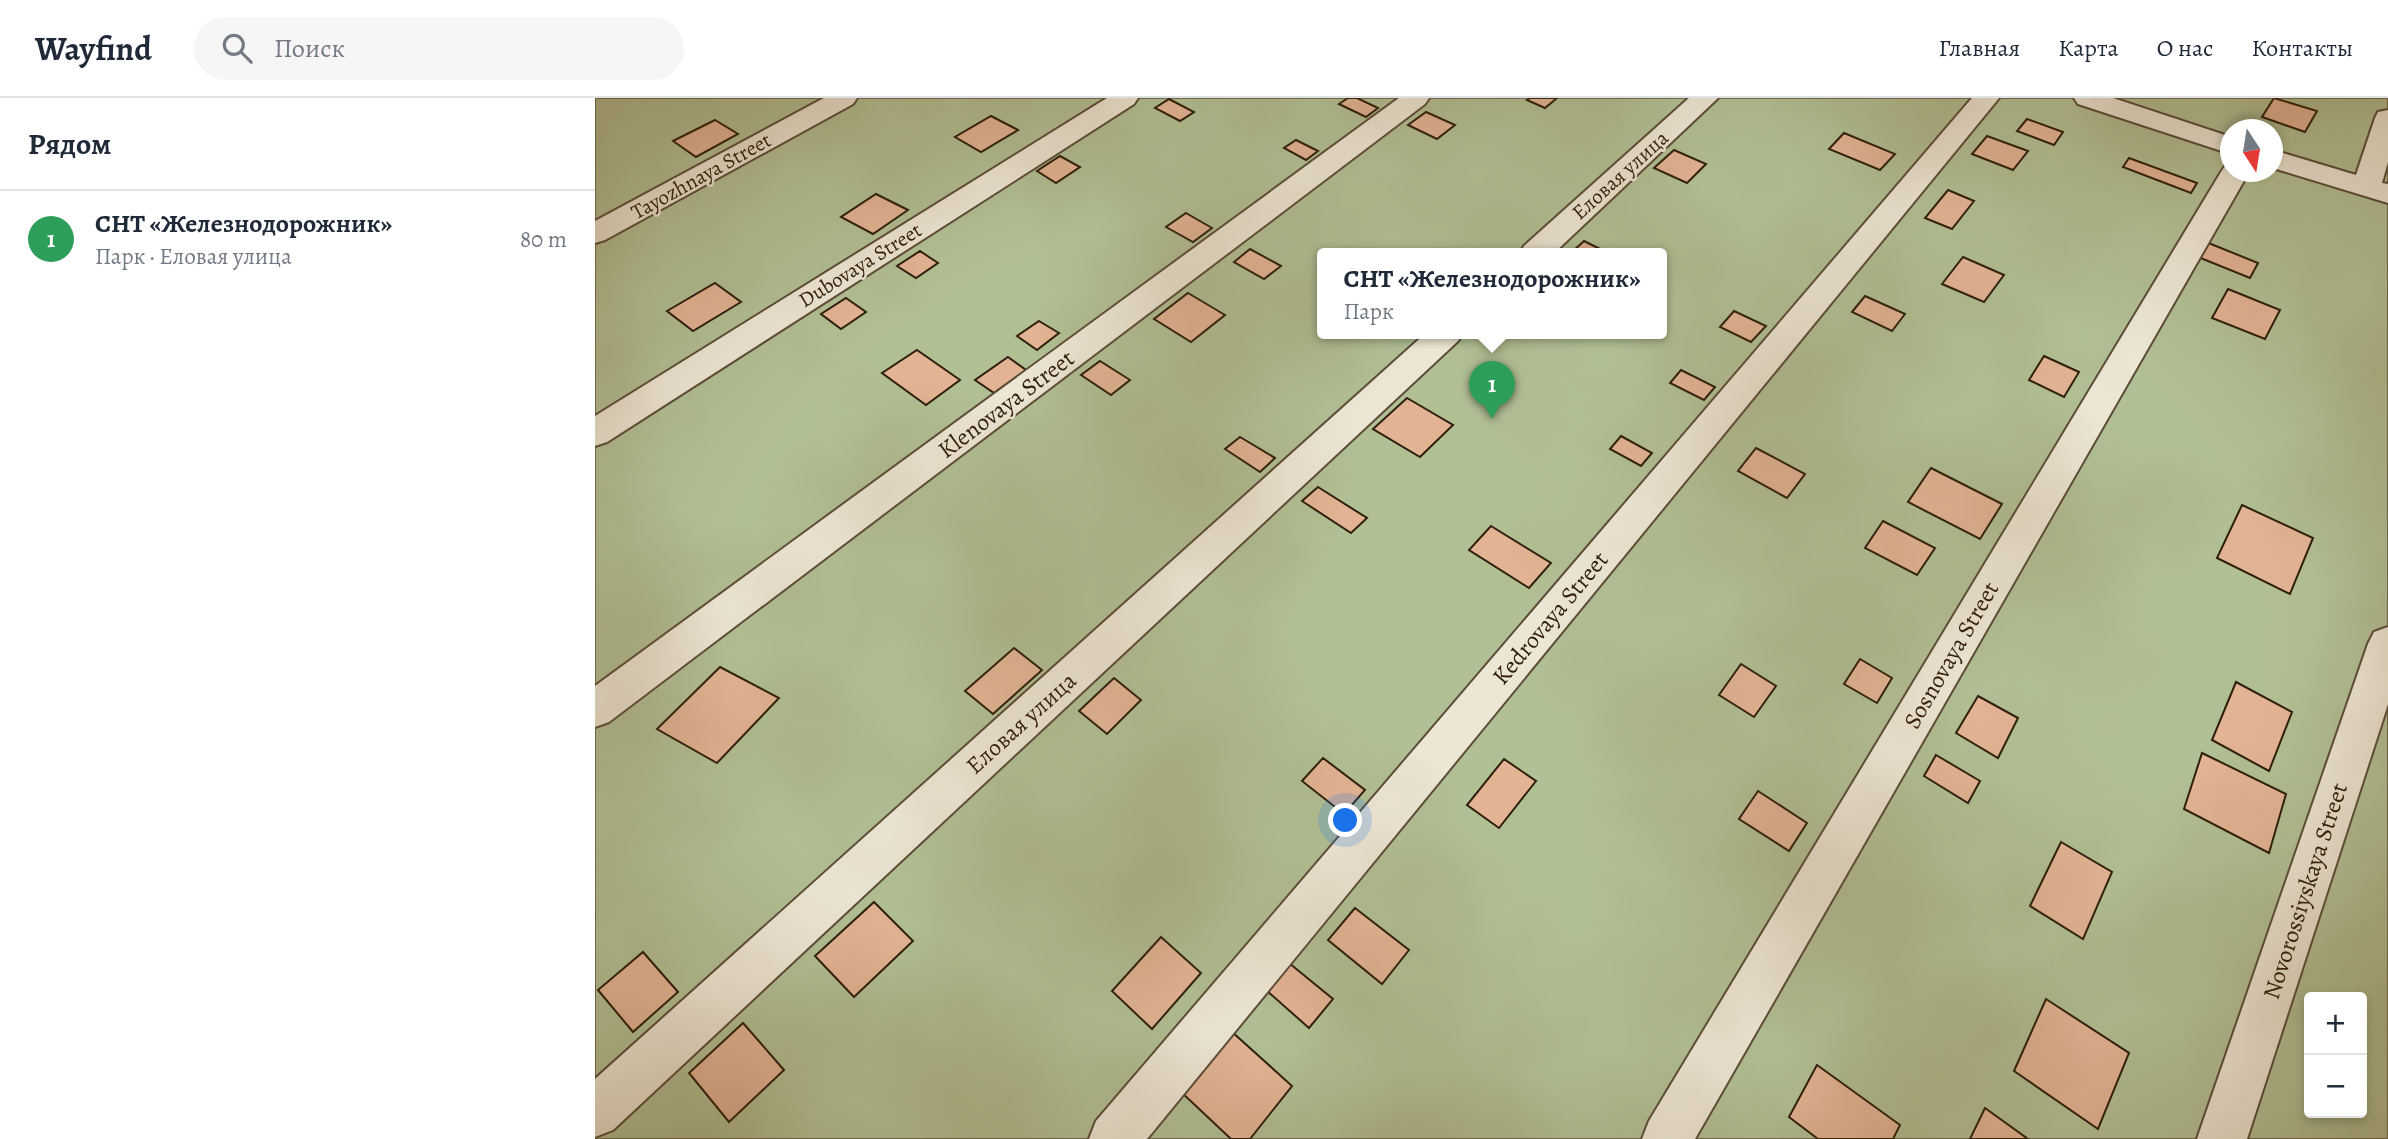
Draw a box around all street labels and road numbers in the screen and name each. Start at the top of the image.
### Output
street label: Еловая улица [1566,124,1675,226]
street label: Tayozhnaya Street [626,126,776,226]
street label: Dubovaya Street [793,216,927,314]
street label: Klenovaya Street [931,342,1081,466]
street label: Kedrovaya Street [1485,545,1615,691]
street label: Sosnovaya Street [1896,576,2006,734]
street label: Еловая улица [959,665,1083,781]
street label: Novorossiyskaya Street [2255,779,2355,1003]

